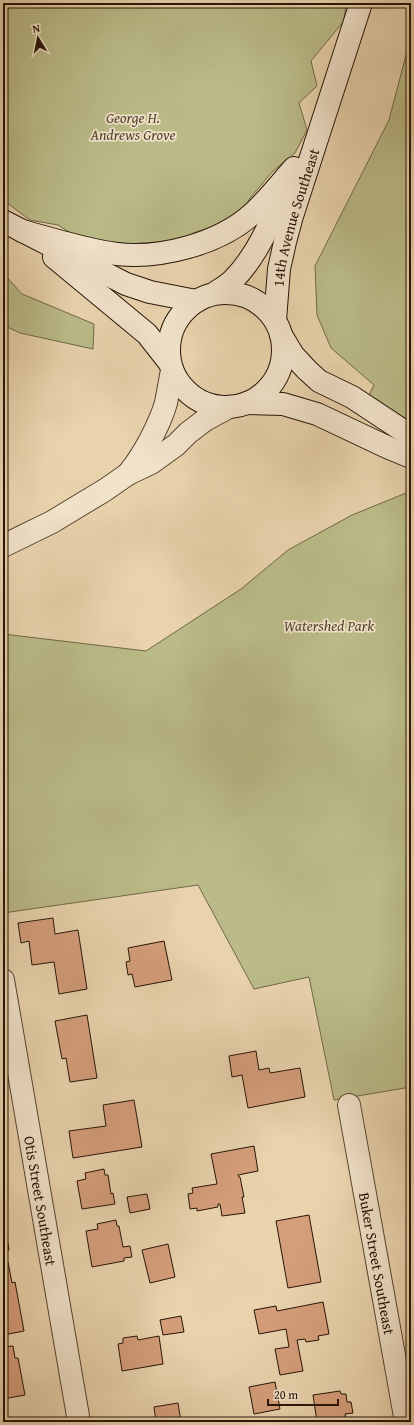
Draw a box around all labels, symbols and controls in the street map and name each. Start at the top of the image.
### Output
north arrow [18,18,58,58]
text: N [31,20,42,37]
park label: George H. Andrews Grove [90,107,176,145]
street label: 14th Avenue Southeast [267,145,324,288]
park label: Watershed Park [284,615,374,636]
street label: Otis Street Southeast [19,1134,63,1268]
street label: Buker Street Southeast [354,1191,401,1337]
scale bar [268,1381,338,1407]
text: 20 m [274,1386,298,1403]

